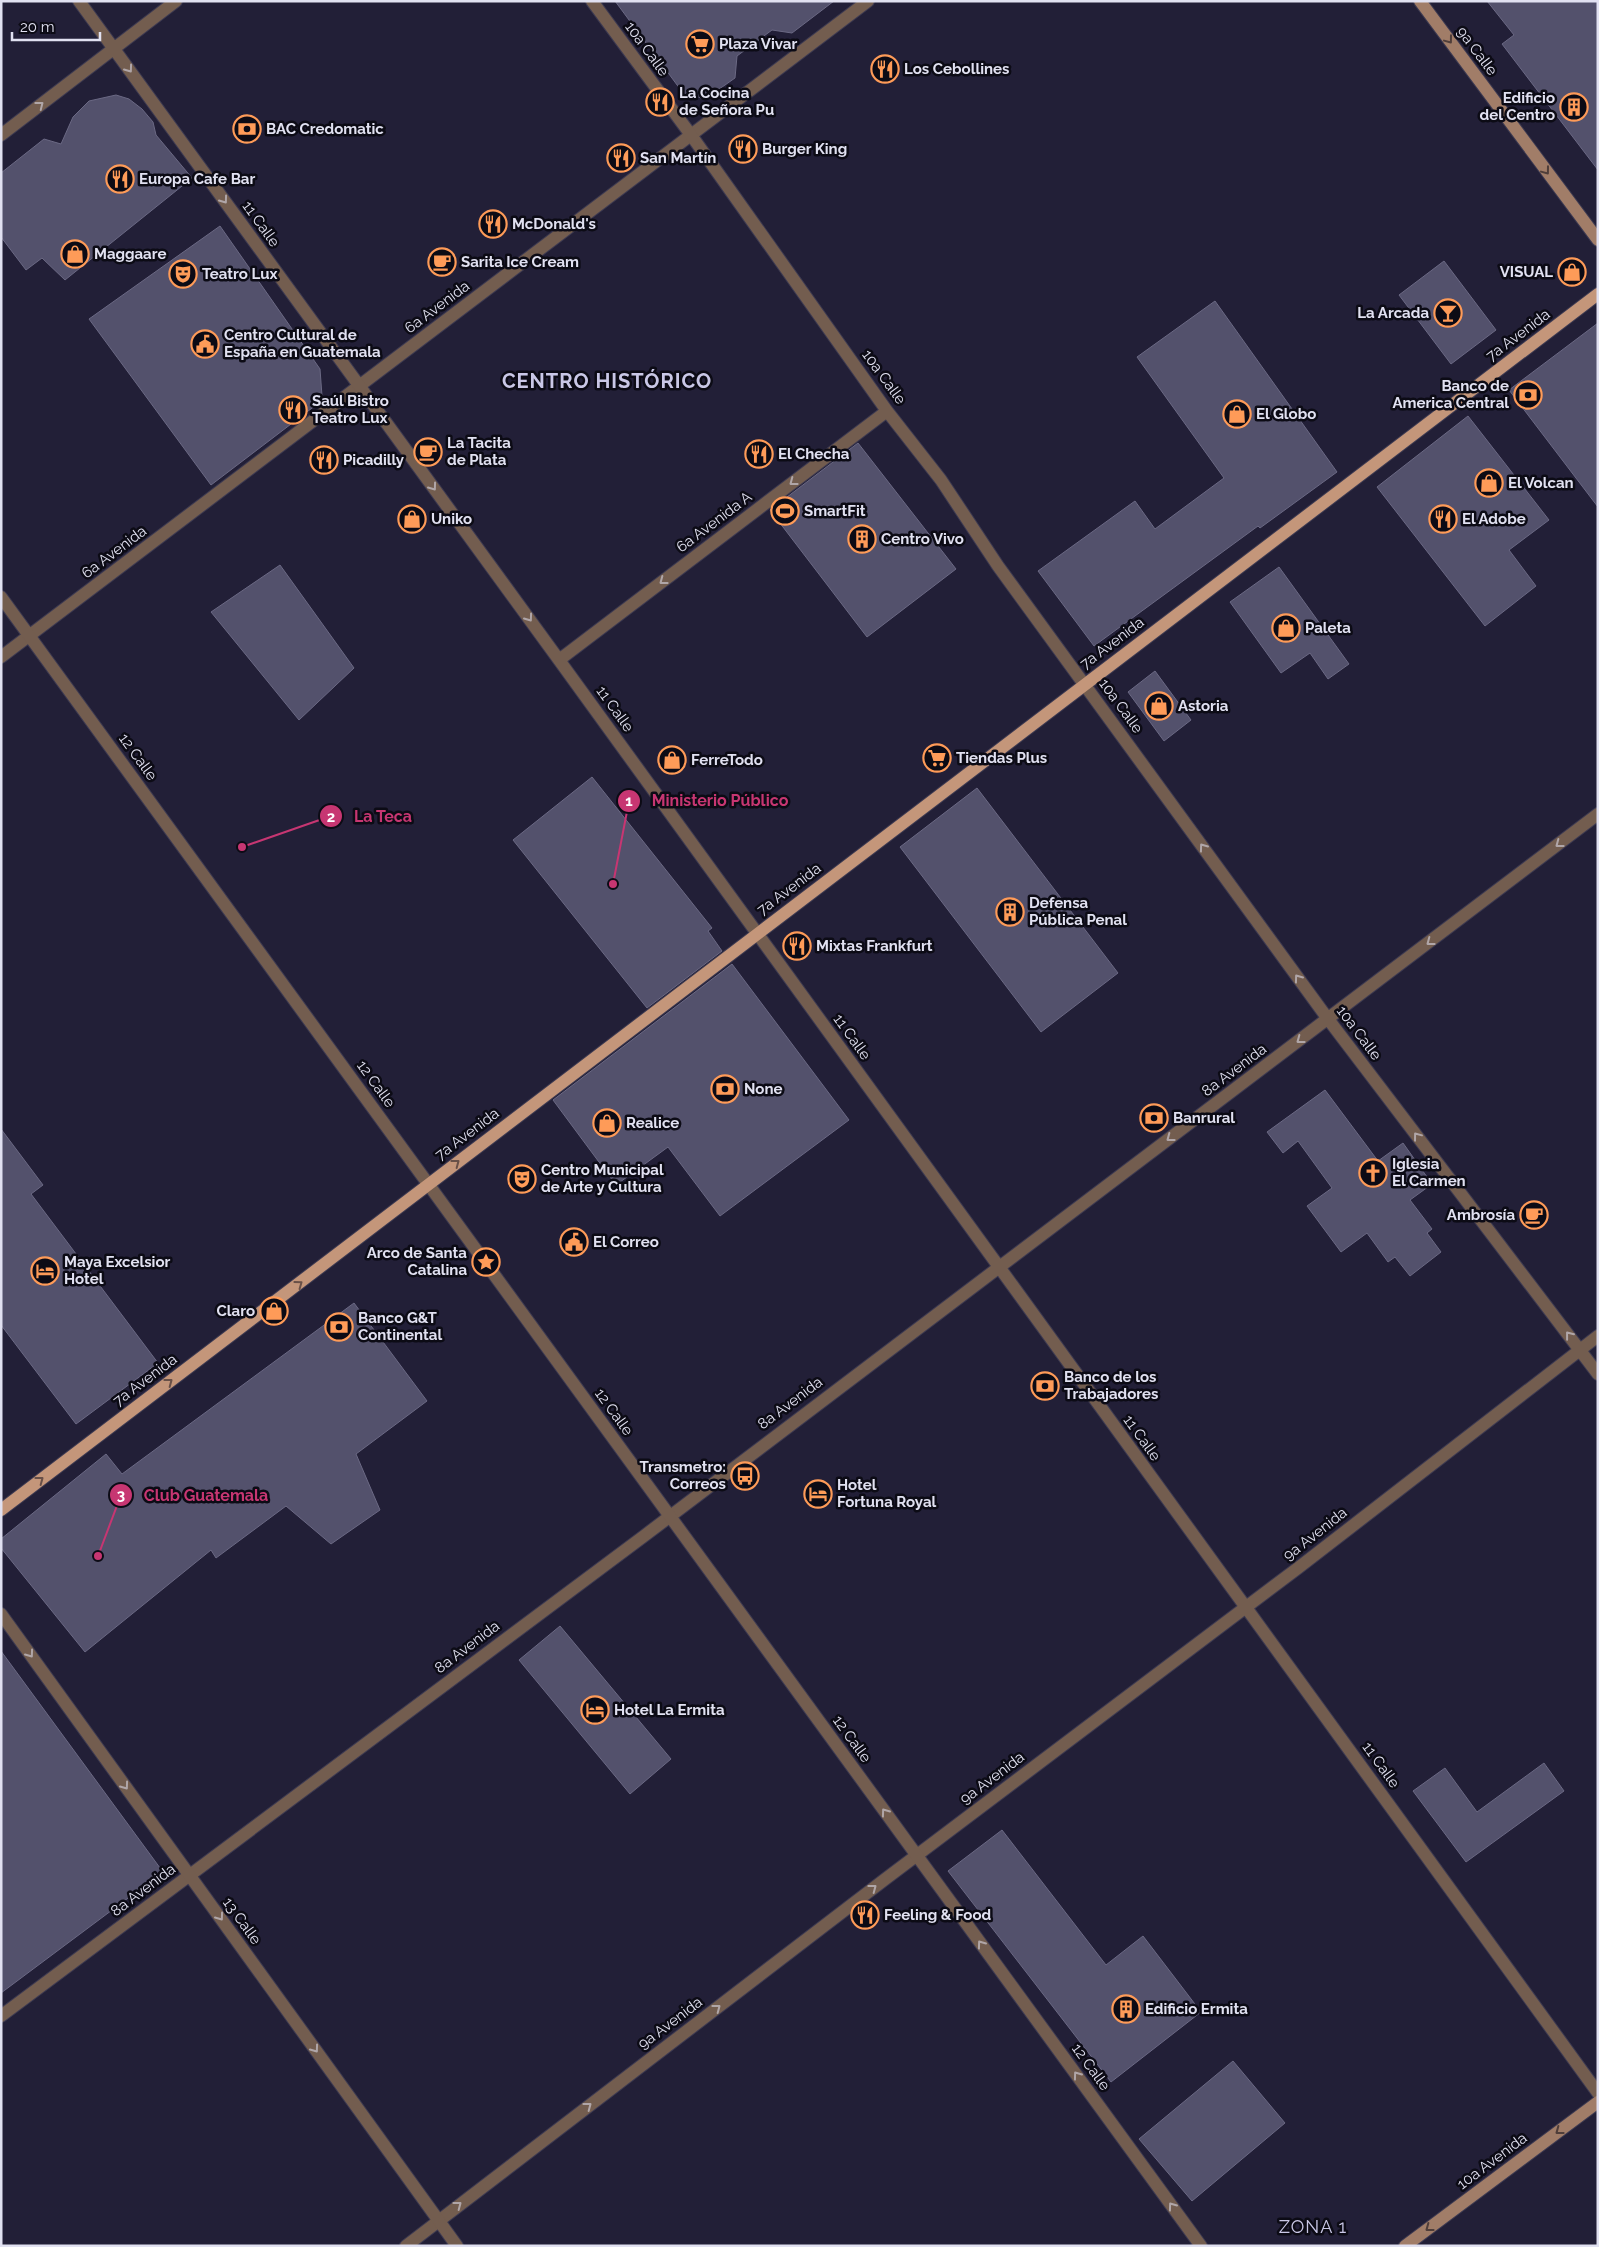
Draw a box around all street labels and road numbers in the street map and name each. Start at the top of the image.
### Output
street label: 10a Calle [621,18,673,80]
street label: 9a Calle [1453,23,1501,79]
street label: 11 Calle [238,198,284,251]
street label: 6a Avenida [401,277,473,337]
street label: 7a Avenida [1483,305,1553,365]
street label: 10a Calle [858,346,910,408]
street label: 6a Avenida A [673,488,755,556]
street label: 6a Avenida [78,522,150,582]
street label: 7a Avenida [1077,613,1147,673]
street label: 10a Calle [1095,675,1147,737]
street label: 11 Calle [592,683,638,736]
street label: 12 Calle [115,730,161,784]
street label: 7a Avenida [754,859,824,919]
street label: 10a Calle [1333,1002,1385,1064]
street label: 11 Calle [829,1011,875,1064]
street label: 8a Avenida [1198,1040,1270,1100]
street label: 12 Calle [353,1057,399,1111]
street label: 7a Avenida [432,1104,502,1164]
street label: 7a Avenida [110,1350,180,1410]
street label: 8a Avenida [754,1373,826,1433]
street label: 12 Calle [591,1385,637,1439]
street label: 11 Calle [1119,1412,1165,1465]
street label: 9a Avenida [1280,1504,1350,1564]
street label: 8a Avenida [431,1617,503,1677]
street label: 12 Calle [829,1712,875,1766]
street label: 11 Calle [1358,1739,1404,1792]
street label: 9a Avenida [956,1748,1028,1808]
street label: 8a Avenida [107,1860,179,1920]
street label: 13 Calle [219,1894,265,1948]
street label: 9a Avenida [634,1993,706,2053]
street label: 12 Calle [1068,2040,1114,2094]
street label: 10a Avenida [1454,2129,1530,2193]

